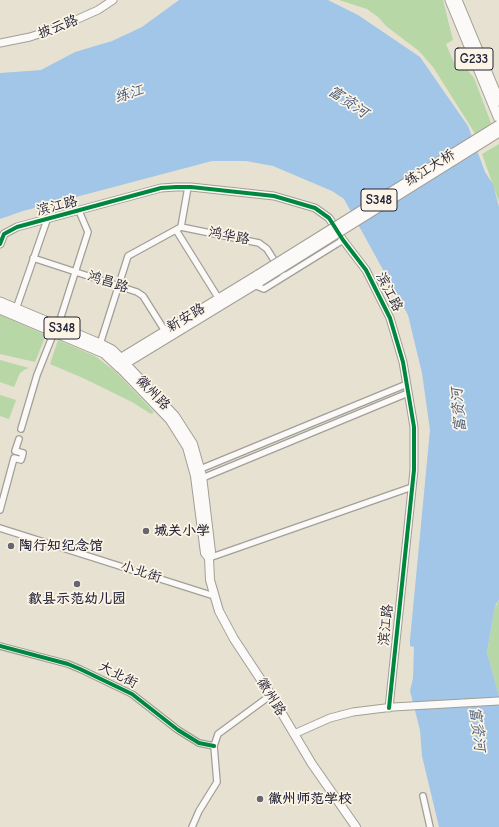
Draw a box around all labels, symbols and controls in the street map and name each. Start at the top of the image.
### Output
street label: 披云路 [35,12,81,42]
road number: G233 [455,48,493,70]
water label: 练江 [112,81,146,107]
water label: 富资河 [324,82,372,122]
street label: 练江大桥 [402,146,458,190]
road number: S348 [361,189,397,211]
street label: 滨江路 [35,193,79,219]
street label: 鸿华路 [207,224,251,248]
street label: 鸿昌路 [85,268,131,296]
street label: 滨江路 [372,269,406,315]
street label: 新安路 [164,300,208,336]
road number: S348 [44,317,80,339]
street label: 徽州路 [132,372,174,414]
water label: 富资河 [448,387,470,433]
place label: 城关小学 [154,523,210,539]
marker: 城关小学 [141,526,151,536]
place label: 陶行知纪念馆 [19,538,103,554]
marker: 陶行知纪念馆 [6,541,16,551]
street label: 小北街 [118,558,164,586]
marker: 歙县示范幼儿园 [72,579,82,589]
place label: 歙县示范幼儿园 [28,591,126,607]
street label: 滨江路 [375,603,397,647]
street label: 大北街 [95,658,141,692]
street label: 徽州路 [253,675,289,719]
water label: 富资河 [465,706,489,752]
place label: 徽州师范学校 [268,791,352,807]
marker: 徽州师范学校 [255,794,265,804]

